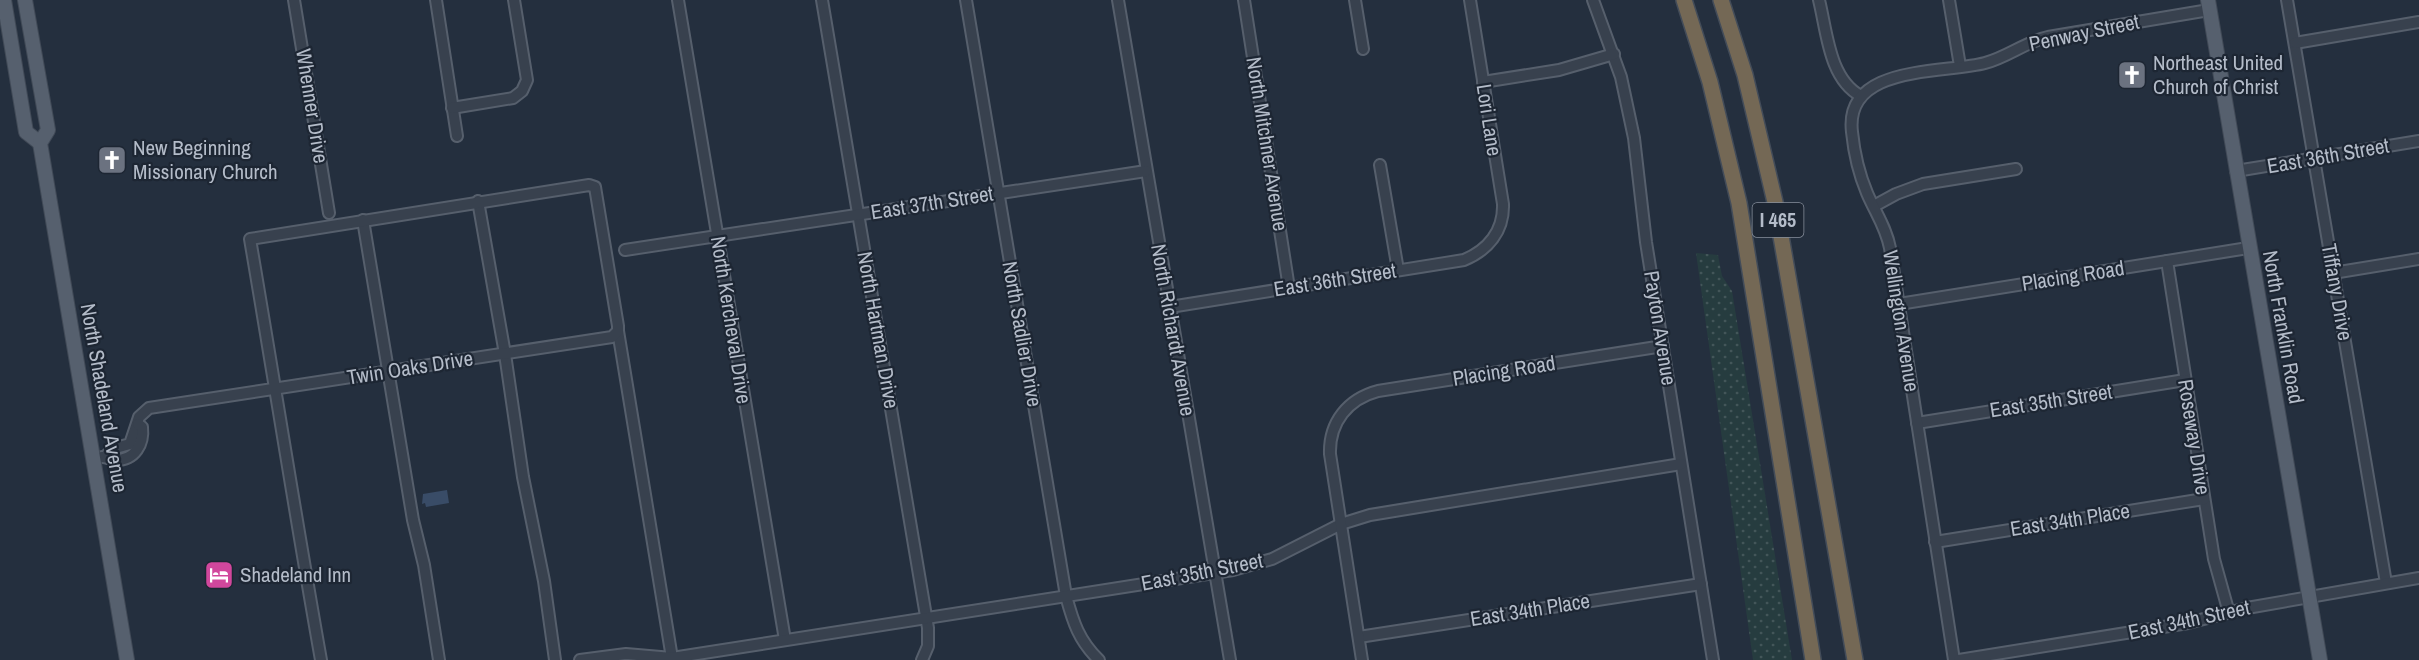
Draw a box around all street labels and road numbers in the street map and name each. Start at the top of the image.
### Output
street label: Penway Street [2026,7,2142,58]
street label: Whenner Drive [289,46,336,165]
street label: North Mitchner Avenue [1239,55,1296,233]
street label: Lori Lane [1469,82,1510,158]
street label: East 36th Street [2265,130,2391,181]
street label: East 37th Street [869,178,995,226]
road number: I 465 [1752,203,1804,237]
street label: North Kercheval Drive [704,234,759,406]
street label: Tiffany Drive [2315,241,2360,343]
street label: North Richardt Avenue [1144,242,1203,418]
street label: Wellington Avenue [1876,248,1927,394]
street label: North Franklin Road [2256,248,2311,406]
street label: North Hartman Drive [850,249,907,411]
street label: Placing Road [2020,253,2126,298]
street label: East 36th Street [1272,255,1398,303]
street label: North Sadlier Drive [995,259,1050,409]
street label: Payton Avenue [1637,269,1684,387]
street label: North Shadeland Avenue [74,301,135,495]
street label: Twin Oaks Drive [345,343,475,392]
street label: Placing Road [1451,348,1557,393]
street label: East 35th Street [1988,376,2114,424]
street label: Roseway Drive [2171,377,2218,497]
street label: East 34th Place [2008,496,2132,543]
street label: East 35th Street [1139,545,1265,598]
street label: East 34th Place [1468,586,1592,633]
street label: East 34th Street [2125,592,2253,647]

